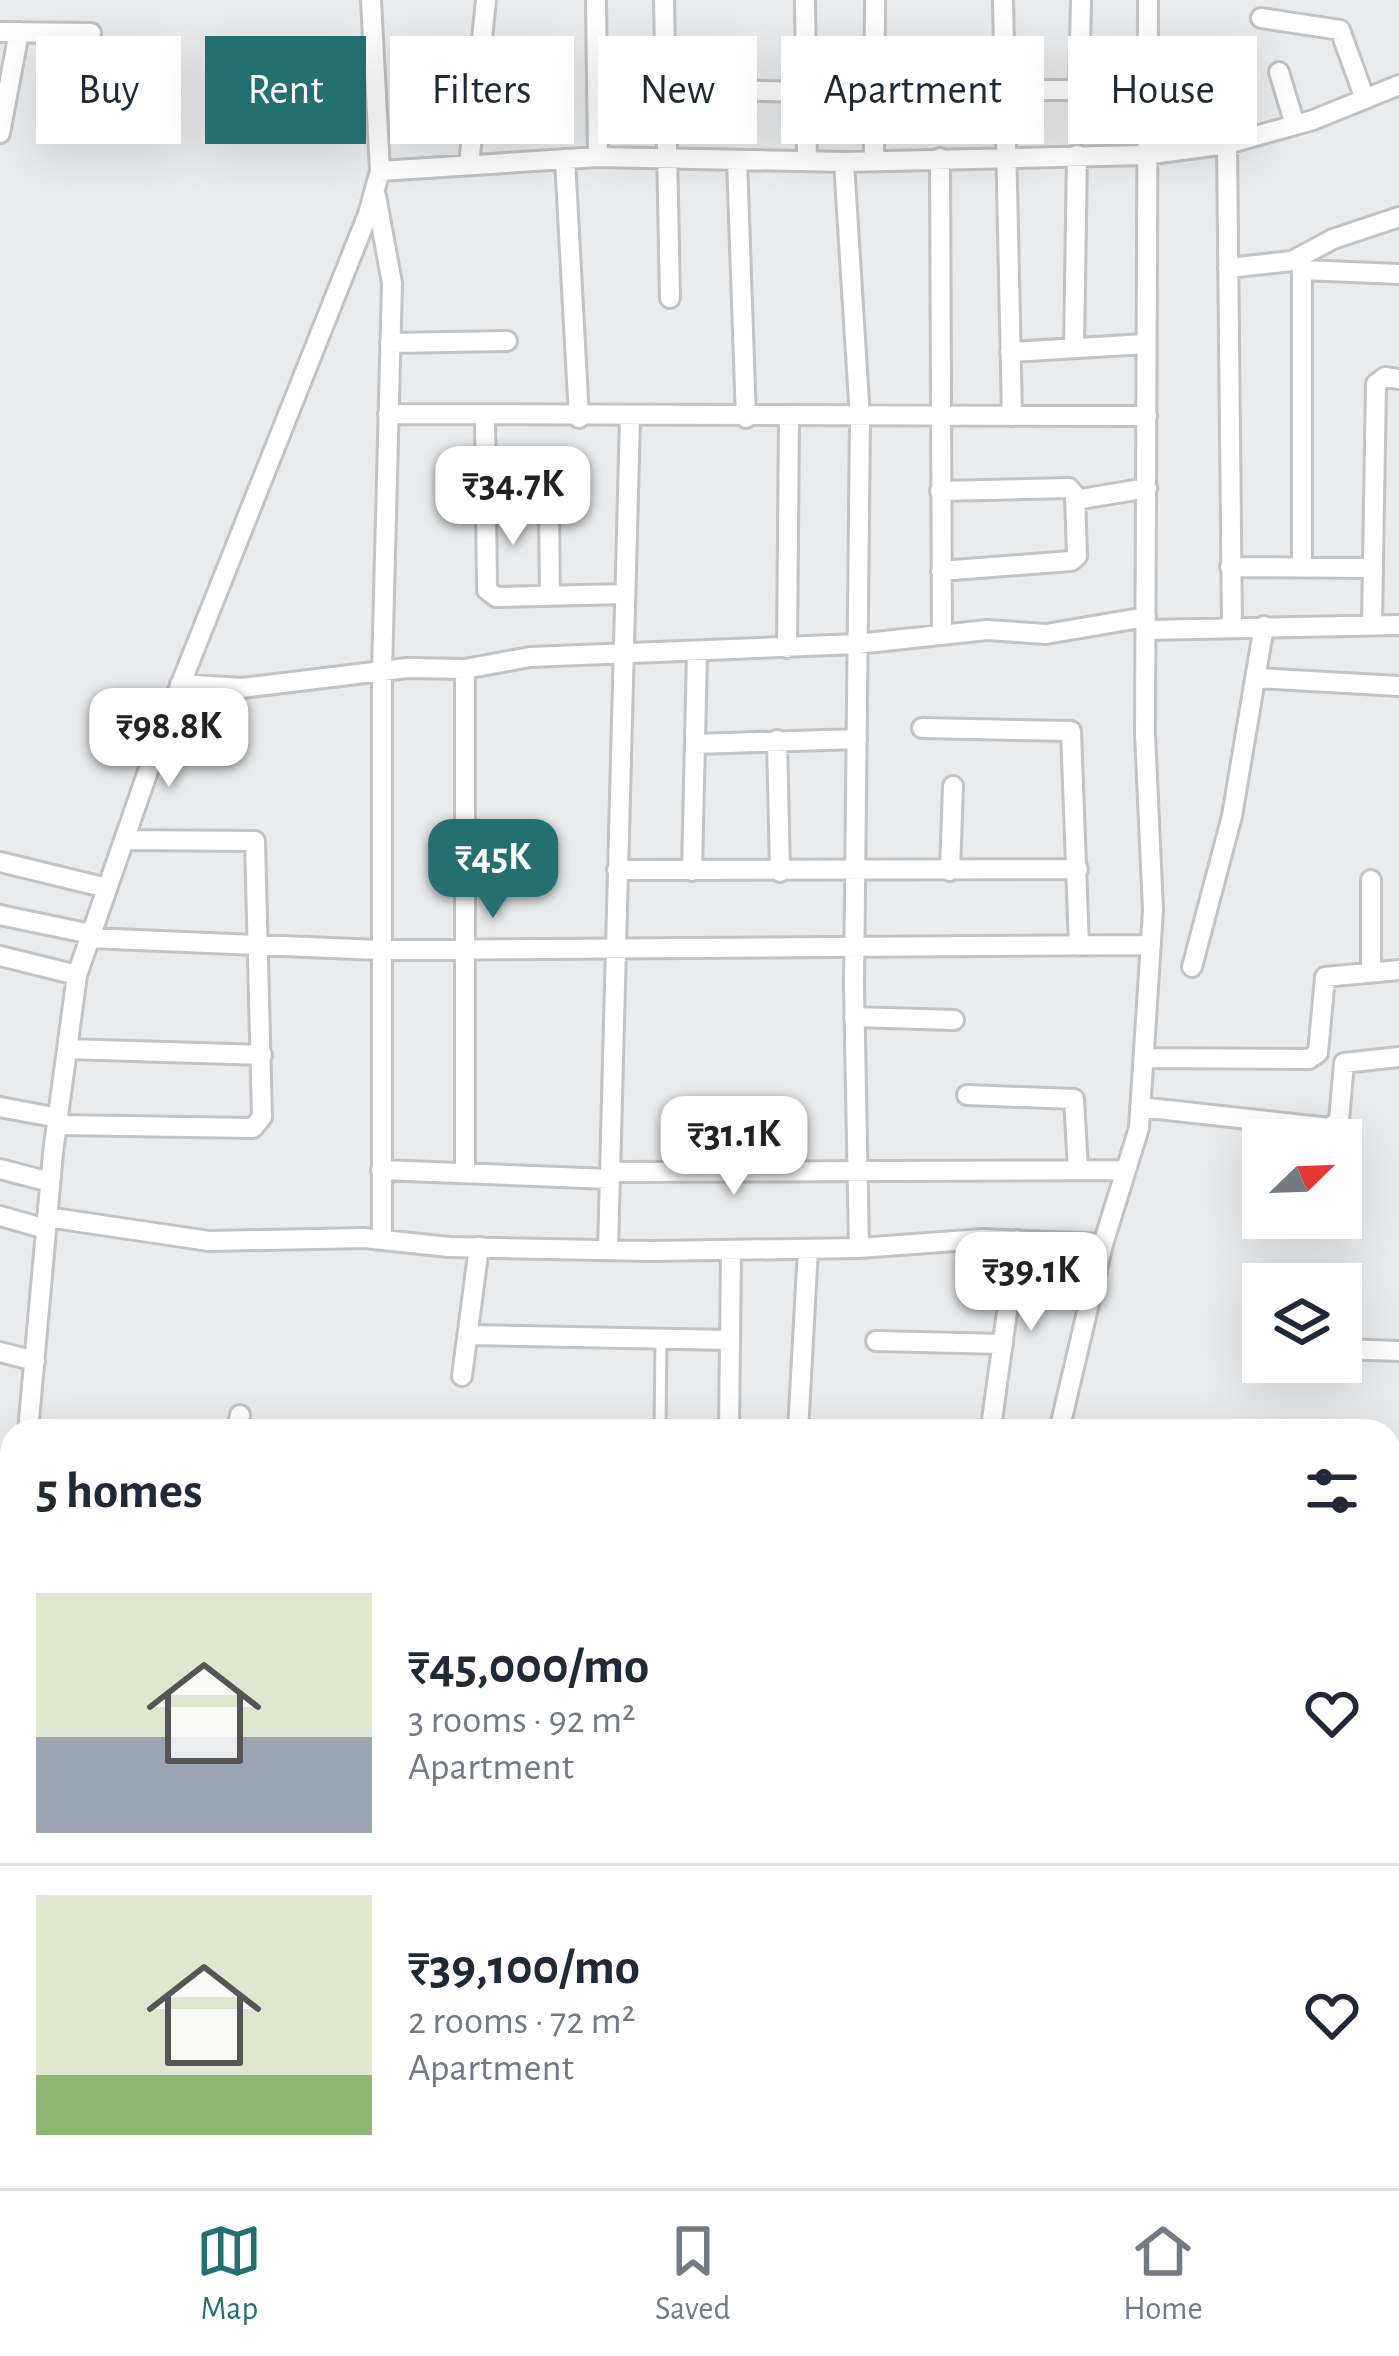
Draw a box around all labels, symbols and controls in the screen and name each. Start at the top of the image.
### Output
chip: Buy [36,36,181,144]
chip: Rent [205,36,366,144]
chip: Filters [390,36,574,144]
chip: New [598,36,757,144]
chip: Apartment [781,36,1044,144]
chip: House [1068,36,1257,144]
pin: ₹34.7K [415,446,611,548]
text: ₹34.7K [462,465,564,504]
pin: ₹98.8K [71,688,267,790]
text: ₹98.8K [116,707,222,746]
pin: ₹45K [422,819,564,921]
text: ₹45K [455,838,531,877]
pin: ₹31.1K [636,1096,832,1198]
text: ₹31.1K [688,1115,780,1154]
north arrow [1242,1119,1362,1239]
map controls [1242,1119,1362,1383]
pin: ₹39.1K [933,1232,1129,1334]
text: ₹39.1K [982,1251,1080,1290]
button: layers [1242,1263,1362,1383]
icon: filters [1299,1458,1365,1524]
text: 5 homes [36,1466,203,1517]
icon: home [132,1641,276,1785]
text: ₹45,000/mo [408,1641,649,1692]
icon: heart [1299,1680,1365,1746]
text: 3 rooms · 92 m² [408,1701,636,1740]
text: Apartment [408,1748,574,1787]
text: ₹39,100/mo [408,1942,640,1993]
icon: home [132,1943,276,2087]
icon: heart [1299,1982,1365,2048]
text: 2 rooms · 72 m² [408,2002,635,2041]
text: Apartment [408,2049,574,2088]
tab: Map [196,2218,262,2330]
tab: Saved [655,2218,731,2330]
tab: Home [1123,2218,1203,2330]

